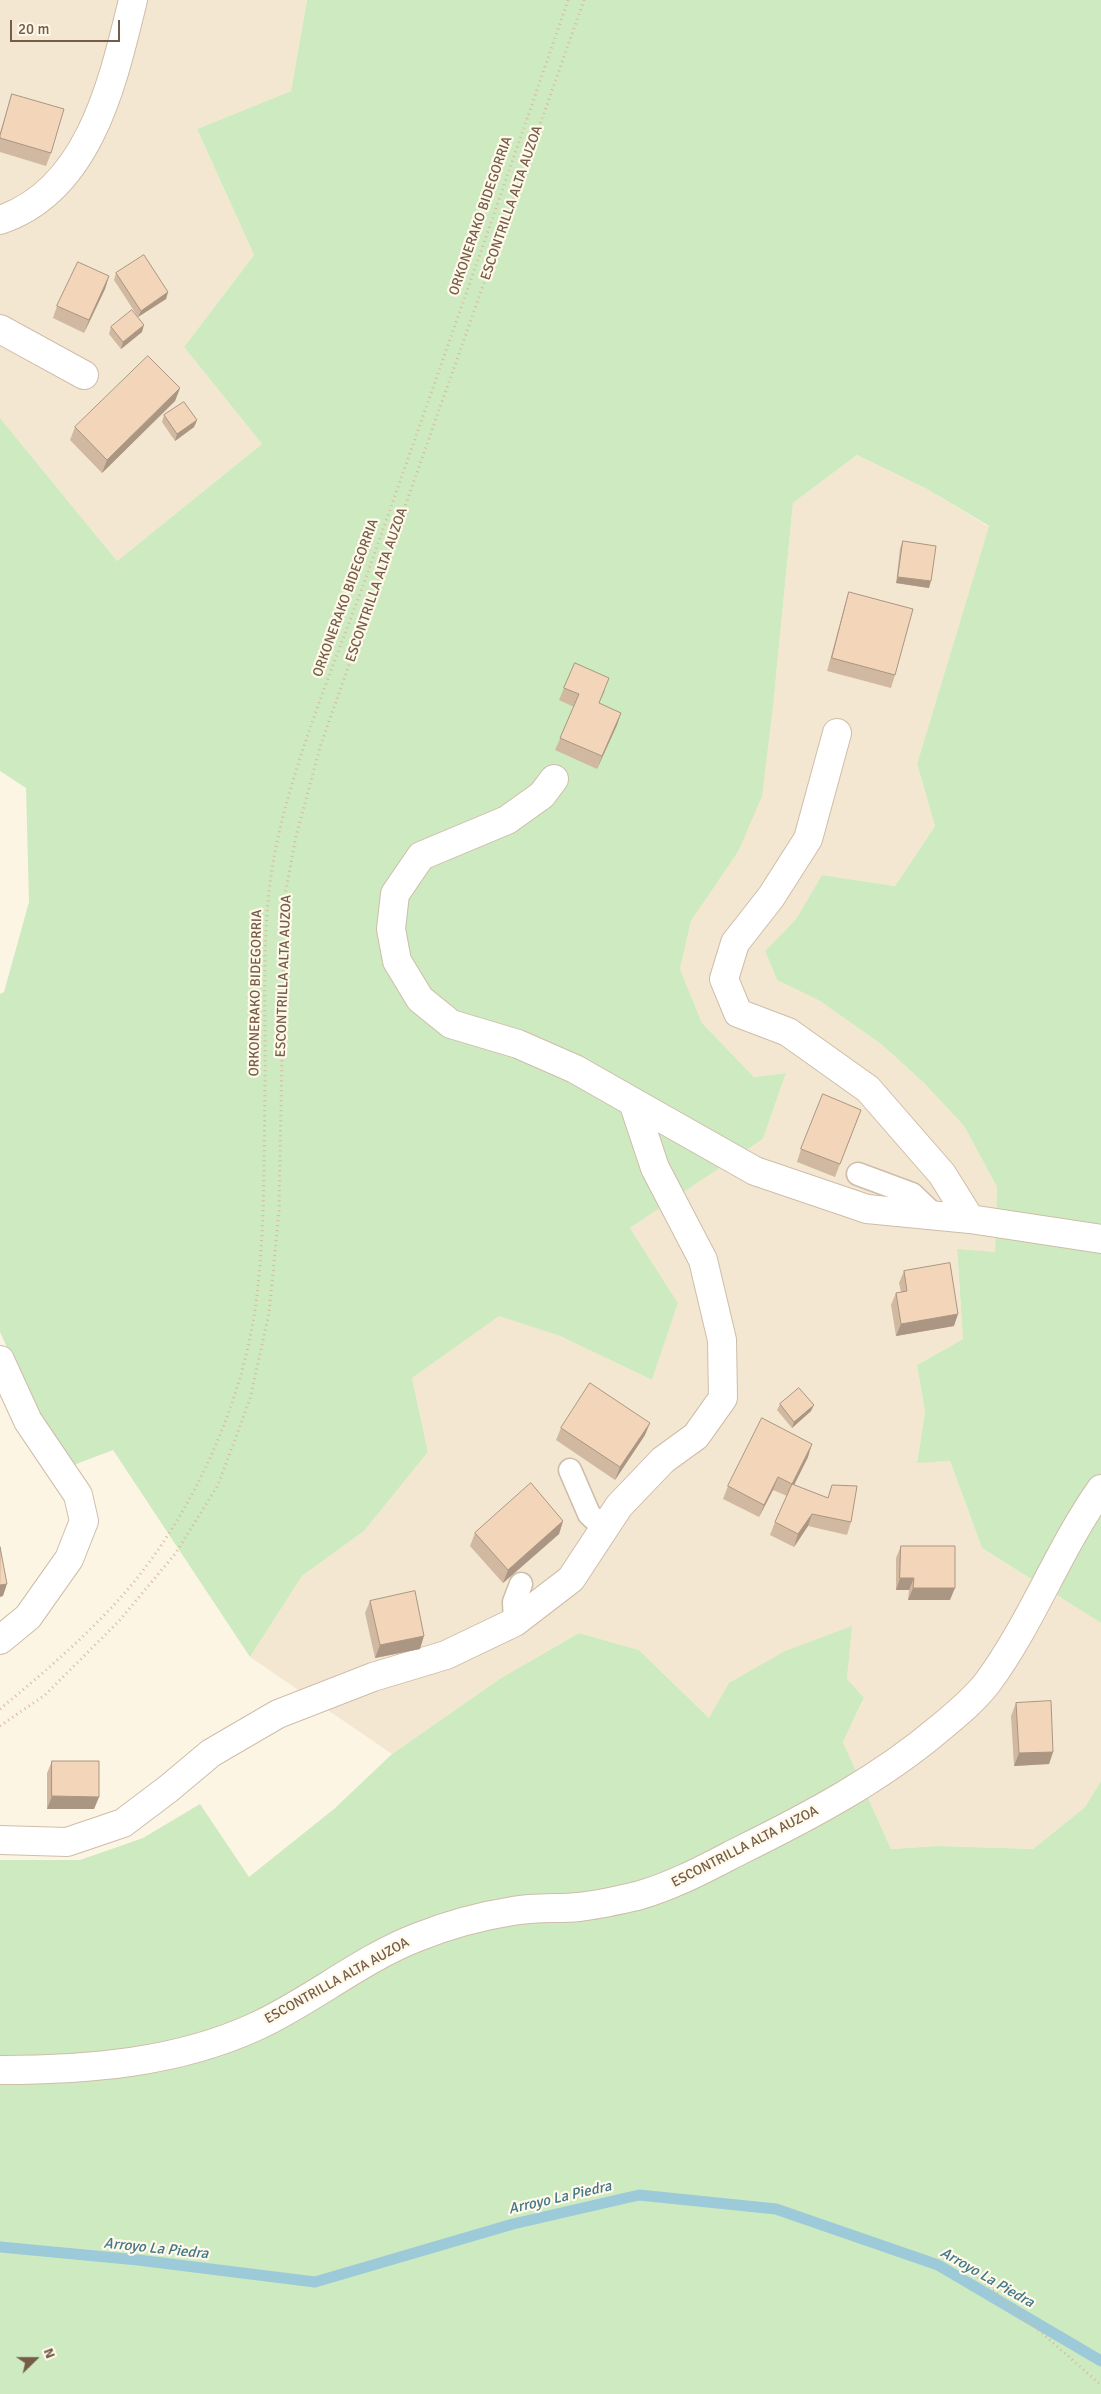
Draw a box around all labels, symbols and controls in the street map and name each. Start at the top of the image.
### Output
scale bar [12,10,122,42]
text: 20 m [18,20,49,38]
street label: ESCONTRILLA ALTA AUZOA [478,123,546,283]
street label: ORKONERAKO BIDEGORRIA [446,134,516,298]
street label: ESCONTRILLA ALTA AUZOA [343,505,411,665]
street label: ORKONERAKO BIDEGORRIA [310,517,382,679]
street label: ESCONTRILLA ALTA AUZOA [273,894,295,1058]
street label: ORKONERAKO BIDEGORRIA [246,909,266,1077]
street label: ESCONTRILLA ALTA AUZOA [669,1803,821,1891]
street label: ESCONTRILLA ALTA AUZOA [262,1934,412,2028]
water label: Arroyo La Piedra [507,2177,613,2219]
water label: Arroyo La Piedra [103,2235,209,2263]
water label: Arroyo La Piedra [937,2244,1037,2312]
north arrow [10,2334,60,2384]
text: N [40,2345,59,2361]

